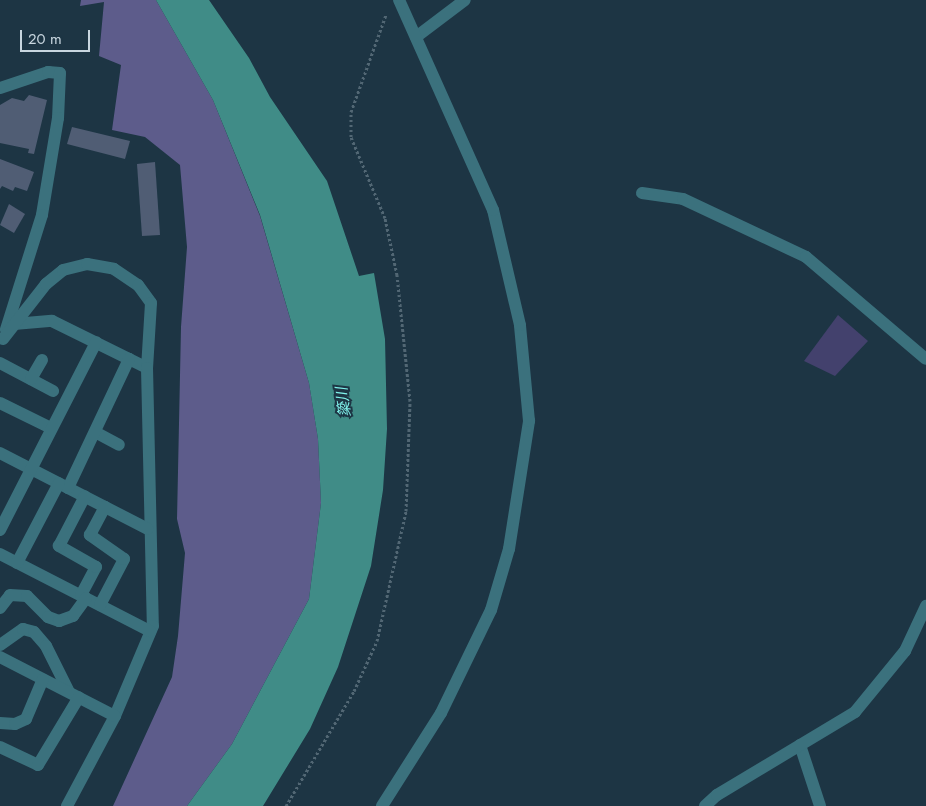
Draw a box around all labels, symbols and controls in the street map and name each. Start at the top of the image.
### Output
scale bar [22,20,92,52]
text: 20 m [28,28,62,50]
water label: 簗川 [333,386,355,418]

